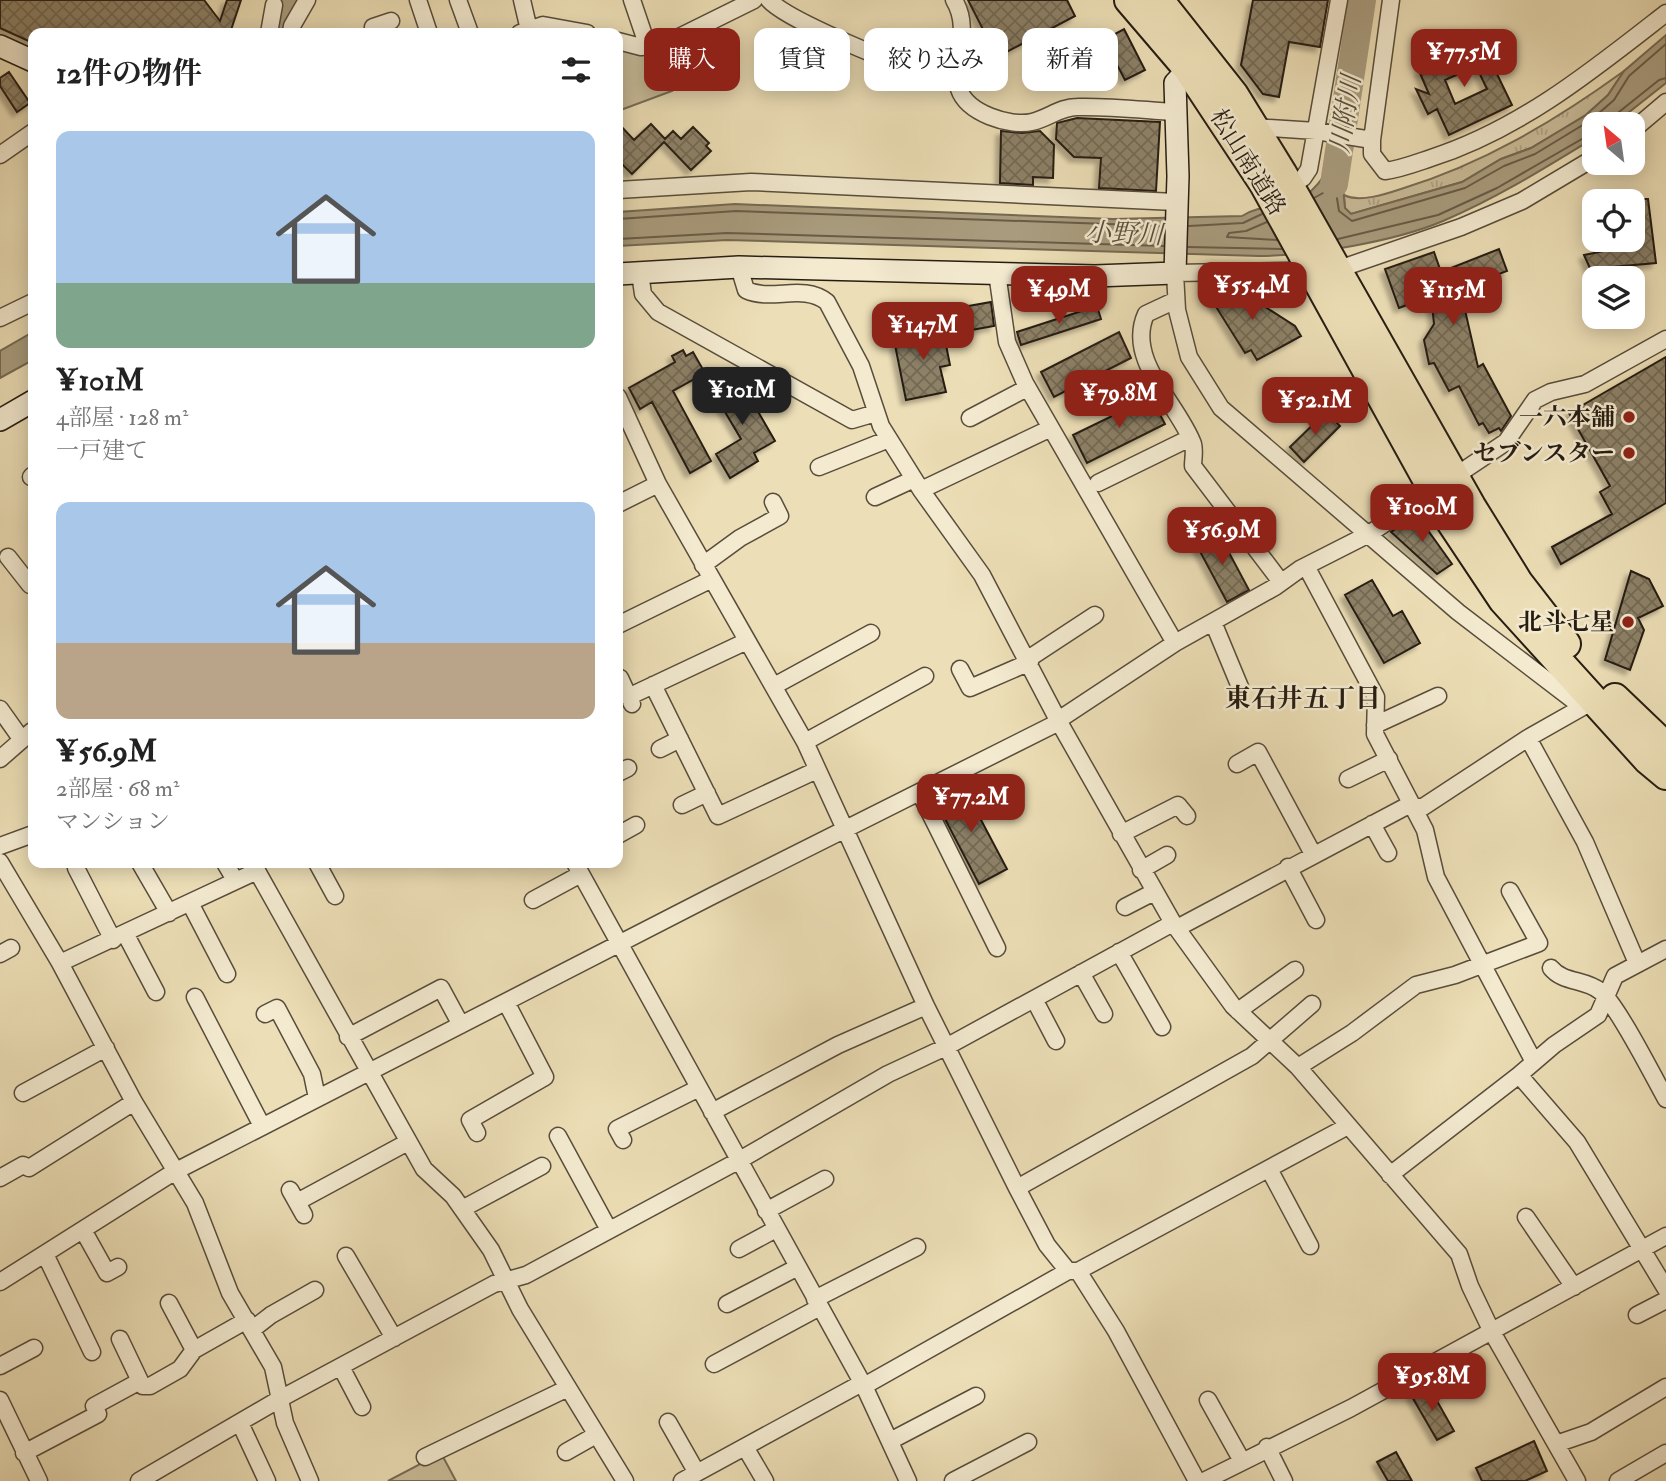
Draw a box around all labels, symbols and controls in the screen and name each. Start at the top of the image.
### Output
chip: 購入 [644,28,740,91]
chip: 賃貸 [754,28,850,91]
chip: 絞り込み [864,28,1008,91]
chip: 新着 [1022,28,1118,91]
pin: ¥77.5M [1407,29,1521,89]
text: ¥77.5M [1427,37,1501,66]
icon: filters [557,51,595,89]
text: 12件の物件 [56,55,202,92]
water label: 川附川 [1324,70,1368,155]
street label: 松山南道路 [1203,103,1293,221]
north arrow [1582,112,1645,175]
map controls [1582,112,1645,329]
icon: home [263,176,389,302]
button: locate [1582,189,1645,252]
water label: 小野川 [1084,217,1166,251]
pin: ¥55.4M [1195,262,1309,322]
pin: ¥49M [1018,266,1100,326]
button: layers [1582,266,1645,329]
pin: ¥115M [1404,268,1502,327]
text: ¥55.4M [1214,270,1290,299]
text: ¥49M [1027,274,1091,303]
text: ¥115M [1420,275,1486,304]
pin: ¥147M [874,302,972,362]
text: ¥147M [888,310,958,339]
text: ¥101M [56,362,144,399]
pin: ¥101M [693,368,791,427]
pin: ¥79.8M [1062,370,1176,430]
text: ¥101M [708,375,776,404]
text: ¥79.8M [1080,378,1158,407]
pin: ¥52.1M [1258,378,1372,437]
text: ¥52.1M [1278,385,1352,414]
place label: 一六本舗 [1519,402,1615,433]
text: 4部屋 · 128 m² [56,403,188,432]
marker: 一六本舗 [1621,409,1637,425]
text: 一戸建て [56,436,148,465]
place label: セブンスター [1473,438,1615,469]
marker: セブンスター [1621,445,1637,461]
pin: ¥100M [1373,484,1471,544]
text: ¥100M [1386,492,1458,521]
pin: ¥56.9M [1165,508,1279,567]
text: ¥56.9M [1183,515,1261,544]
icon: home [263,547,389,673]
place label: 北斗七星 [1518,607,1614,638]
marker: 北斗七星 [1620,614,1636,630]
district label: 東石井五丁目 [1225,683,1381,715]
text: ¥56.9M [56,733,157,770]
text: 2部屋 · 68 m² [56,774,179,803]
pin: ¥77.2M [914,774,1028,834]
text: ¥77.2M [933,782,1009,811]
text: マンション [56,807,170,836]
pin: ¥95.8M [1375,1354,1489,1413]
text: ¥95.8M [1394,1361,1470,1390]

